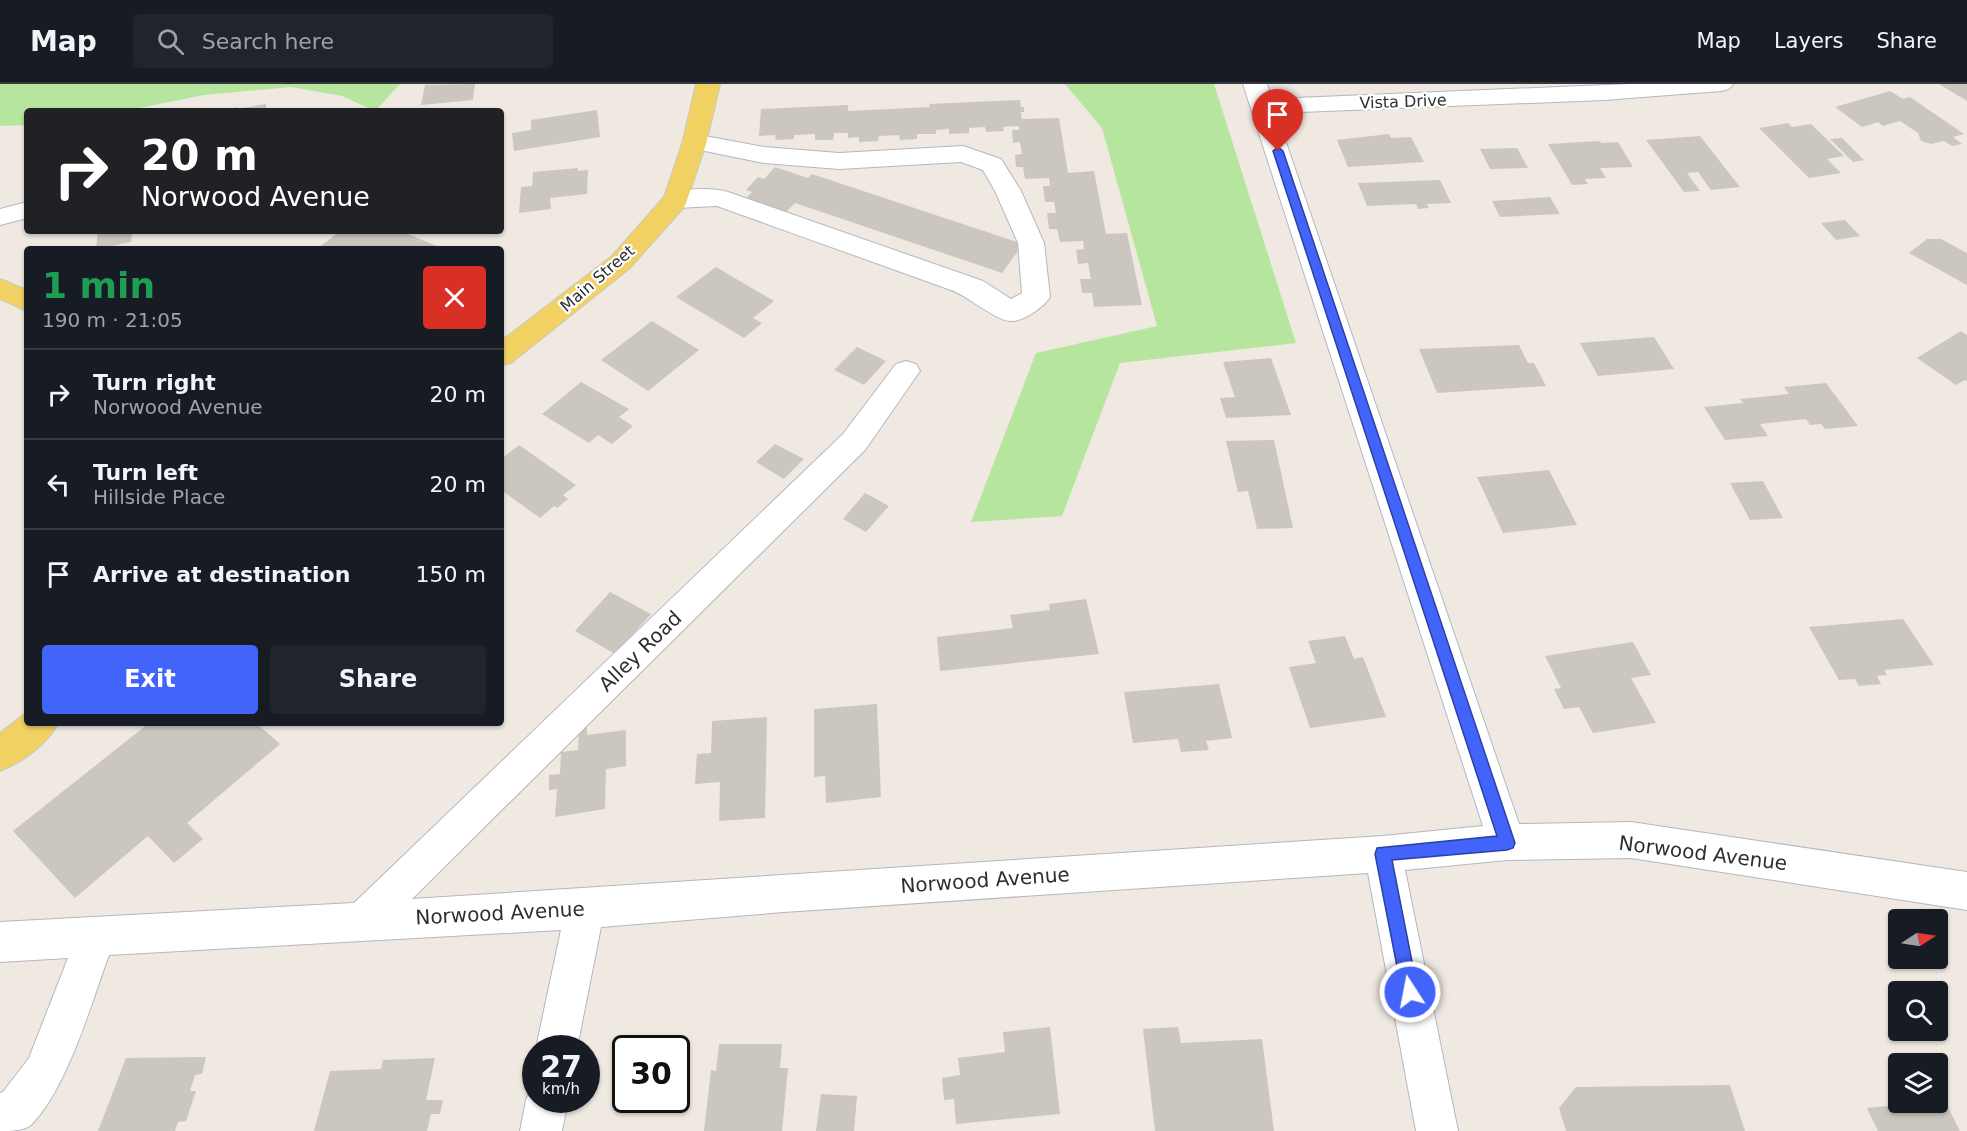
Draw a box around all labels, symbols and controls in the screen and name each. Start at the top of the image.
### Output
search box [133,14,553,68]
text: Map [30,25,97,58]
icon: search [154,25,187,58]
text: Search here [202,29,334,54]
text: Map [1697,29,1741,53]
text: Layers [1774,29,1843,53]
text: Share [1876,29,1937,53]
pin [1252,89,1303,151]
street label: Vista Drive [1359,90,1447,113]
icon: arrive [1261,98,1294,131]
text: 20 m [141,131,258,180]
icon: right [42,132,120,210]
text: Norwood Avenue [141,181,370,212]
street label: Main Street [556,241,638,316]
text: 1 min [42,265,155,306]
button: close [423,266,486,329]
text: 190 m · 21:05 [42,308,183,332]
text: Turn right [93,370,216,395]
icon: right [42,378,75,411]
text: 20 m [430,382,486,407]
text: Norwood Avenue [93,395,263,419]
text: Turn left [93,460,198,485]
icon: left [42,468,75,501]
text: 20 m [430,472,486,497]
text: Hillside Place [93,485,225,509]
icon: arrive [42,558,75,591]
text: Arrive at destination [93,562,350,587]
text: 150 m [416,562,486,587]
street label: Alley Road [594,606,686,696]
button: Exit [42,645,258,714]
button: Share [270,645,486,714]
street label: Norwood Avenue [1617,831,1789,875]
street label: Norwood Avenue [900,862,1070,898]
street label: Norwood Avenue [415,897,585,929]
north arrow [1888,909,1948,969]
map controls [1888,909,1948,1113]
position arrow [1378,960,1442,1024]
button: search [1888,981,1948,1041]
speed limit sign: 30 [612,1035,690,1113]
text: 27 [540,1049,582,1084]
button: layers [1888,1053,1948,1113]
text: km/h [542,1080,580,1098]

